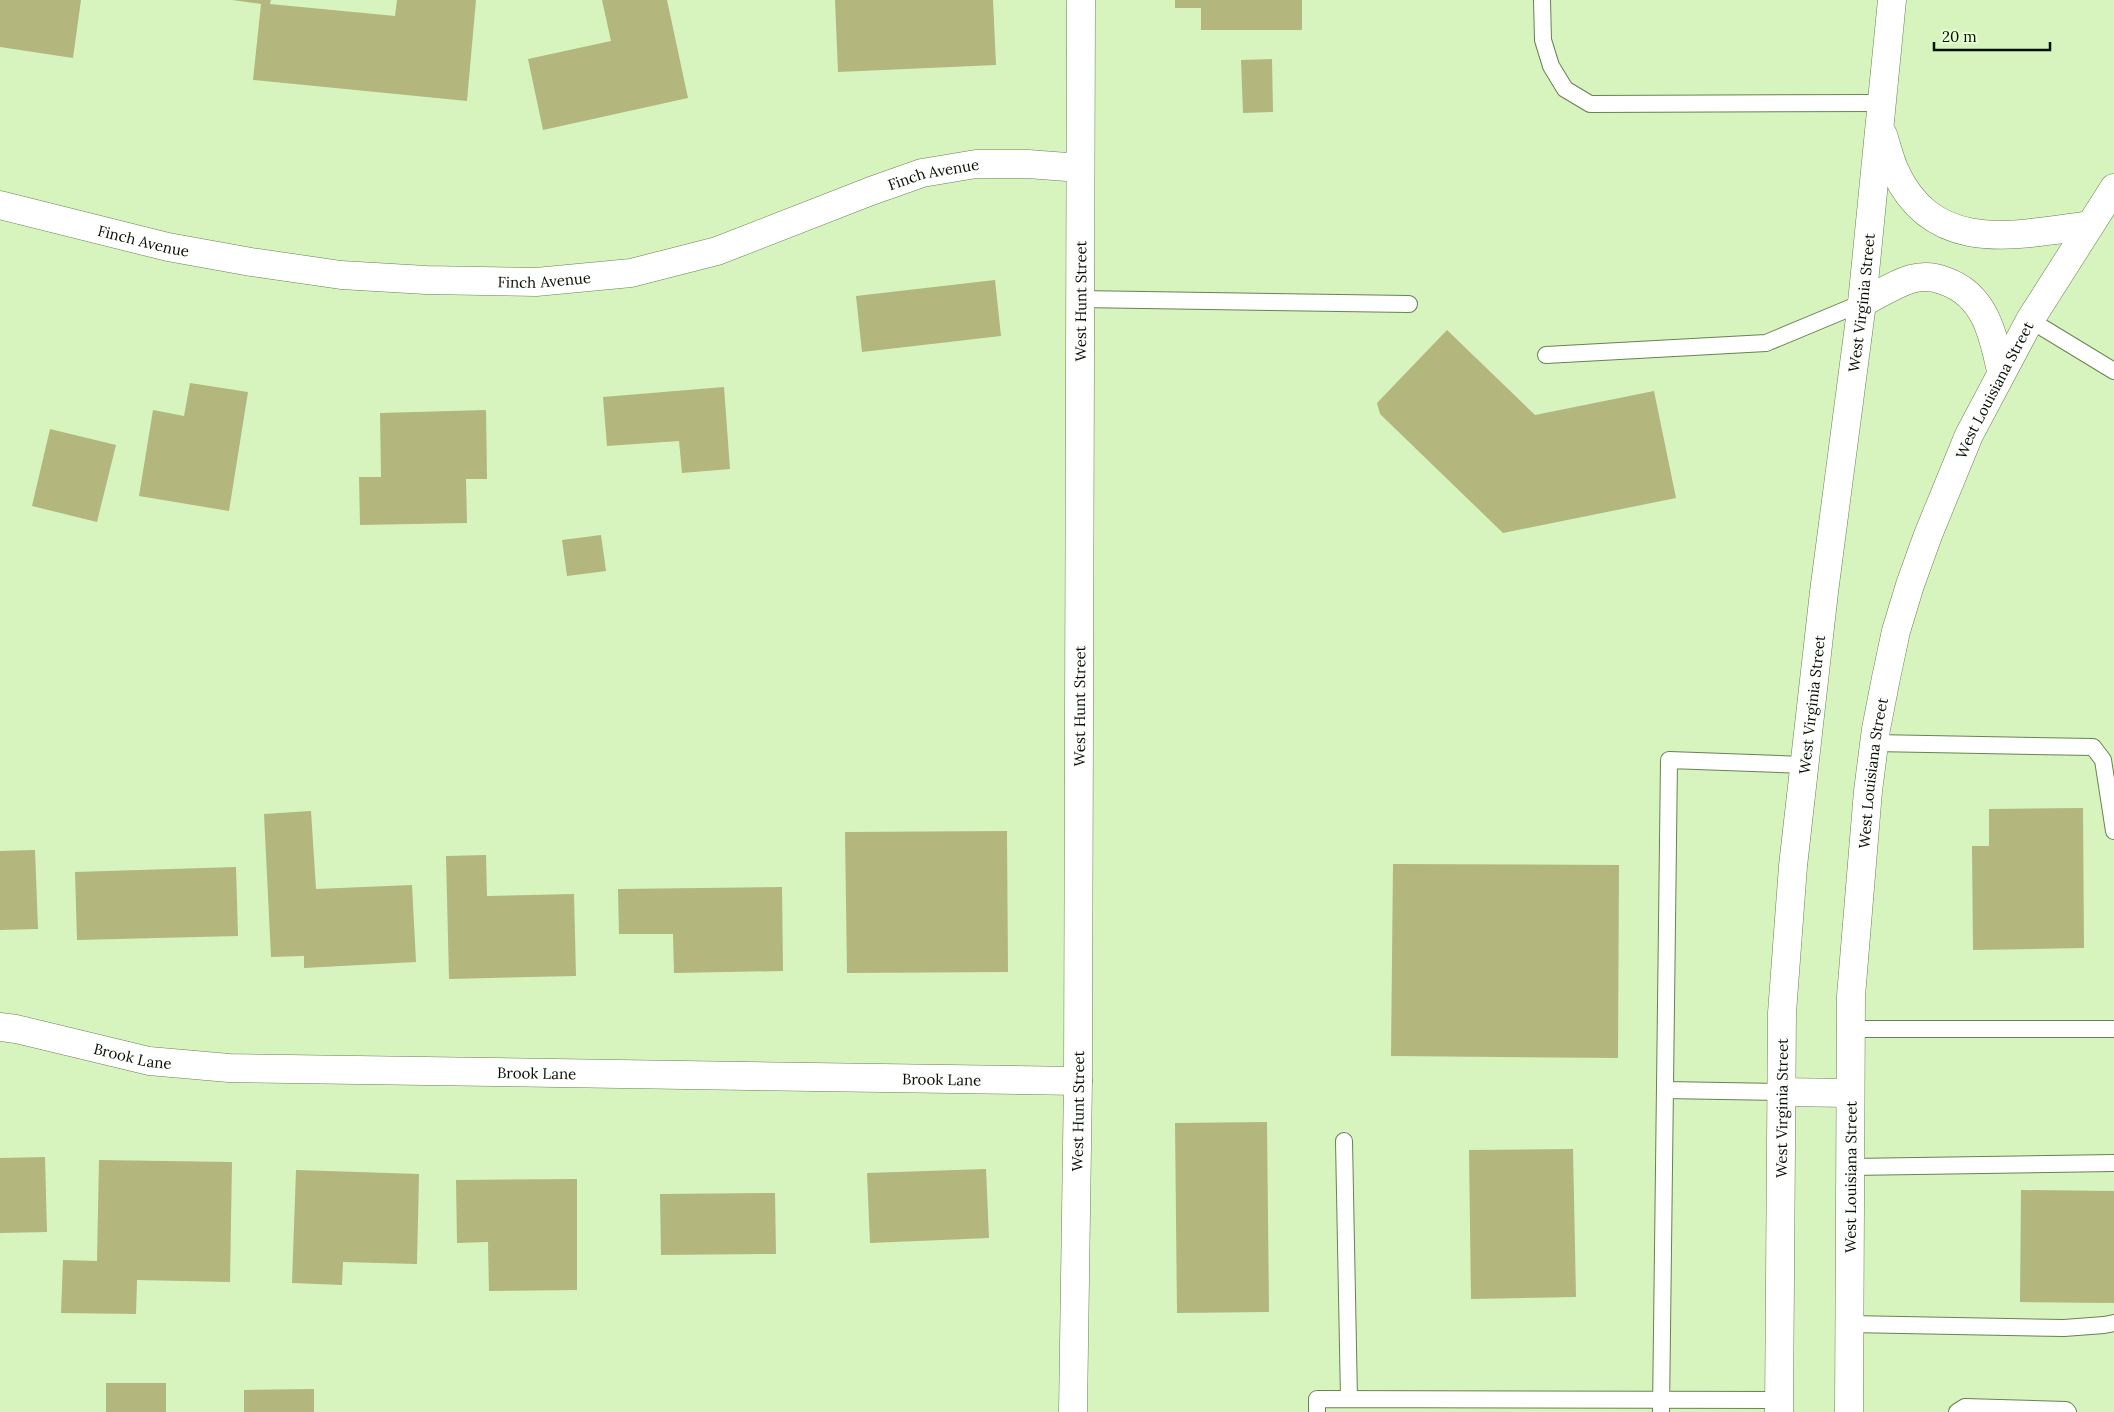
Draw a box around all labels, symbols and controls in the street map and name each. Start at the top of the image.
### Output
scale bar [1934,20,2050,52]
text: 20 m [1942,27,1977,46]
street label: Finch Avenue [885,154,980,194]
street label: Finch Avenue [96,220,191,260]
street label: West Virginia Street [1844,232,1878,373]
street label: West Hunt Street [1070,240,1090,362]
street label: Finch Avenue [498,267,592,292]
street label: West Louisiana Street [1951,318,2037,461]
street label: West Virginia Street [1794,634,1829,775]
street label: West Hunt Street [1069,645,1089,767]
street label: West Louisiana Street [1854,696,1891,849]
street label: West Virginia Street [1771,1038,1791,1178]
street label: Brook Lane [92,1039,172,1072]
street label: West Hunt Street [1067,1050,1088,1172]
street label: Brook Lane [497,1063,576,1083]
street label: Brook Lane [902,1069,981,1089]
street label: West Louisiana Street [1840,1101,1860,1253]

